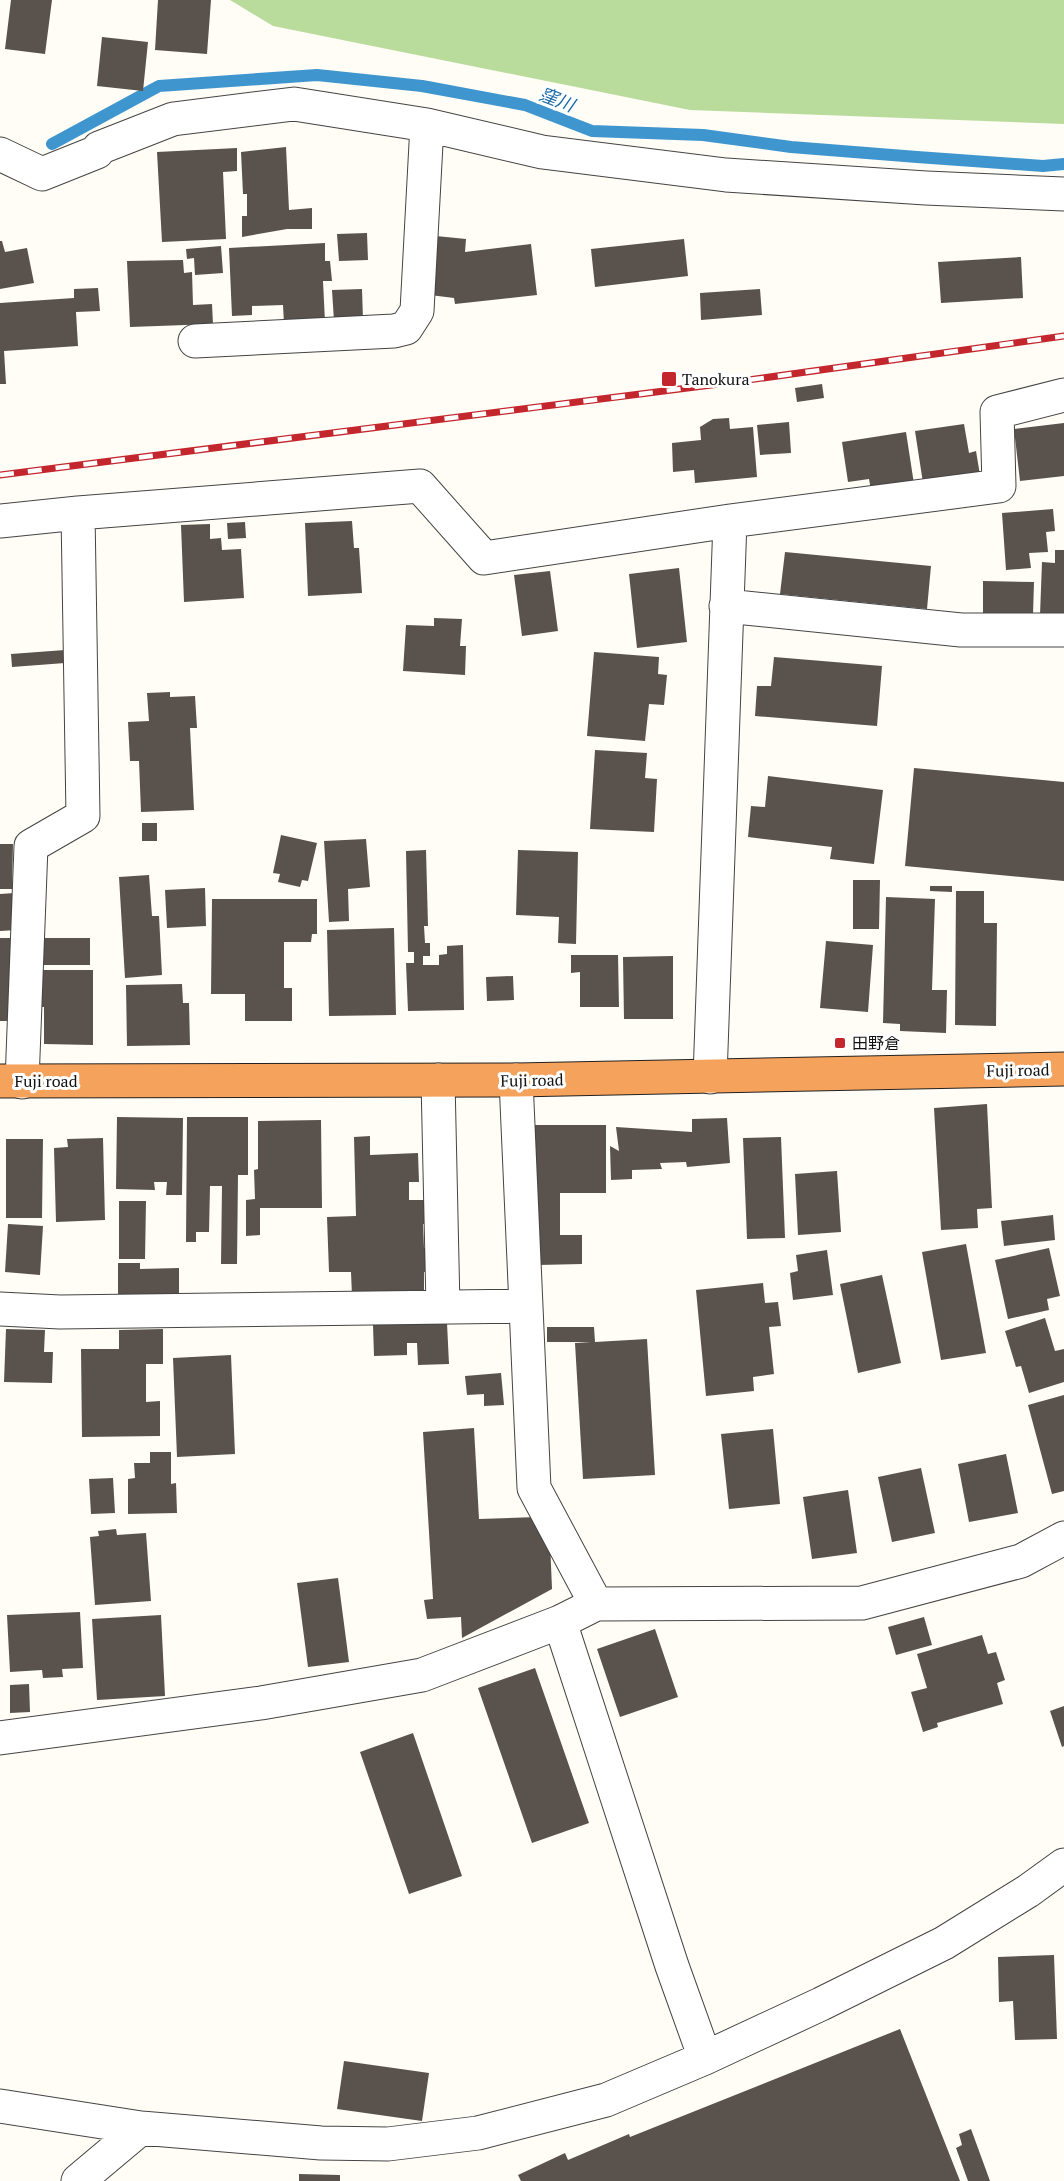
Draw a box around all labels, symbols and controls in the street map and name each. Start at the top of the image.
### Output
water label: 窪川 [536,81,580,117]
place label: Tanokura [682,368,750,390]
marker: Tanokura [660,370,678,388]
place label: 田野倉 [852,1032,900,1054]
marker: 田野倉 [833,1036,847,1050]
street label: Fuji road [986,1058,1050,1082]
street label: Fuji road [500,1068,564,1092]
street label: Fuji road [14,1070,78,1092]

